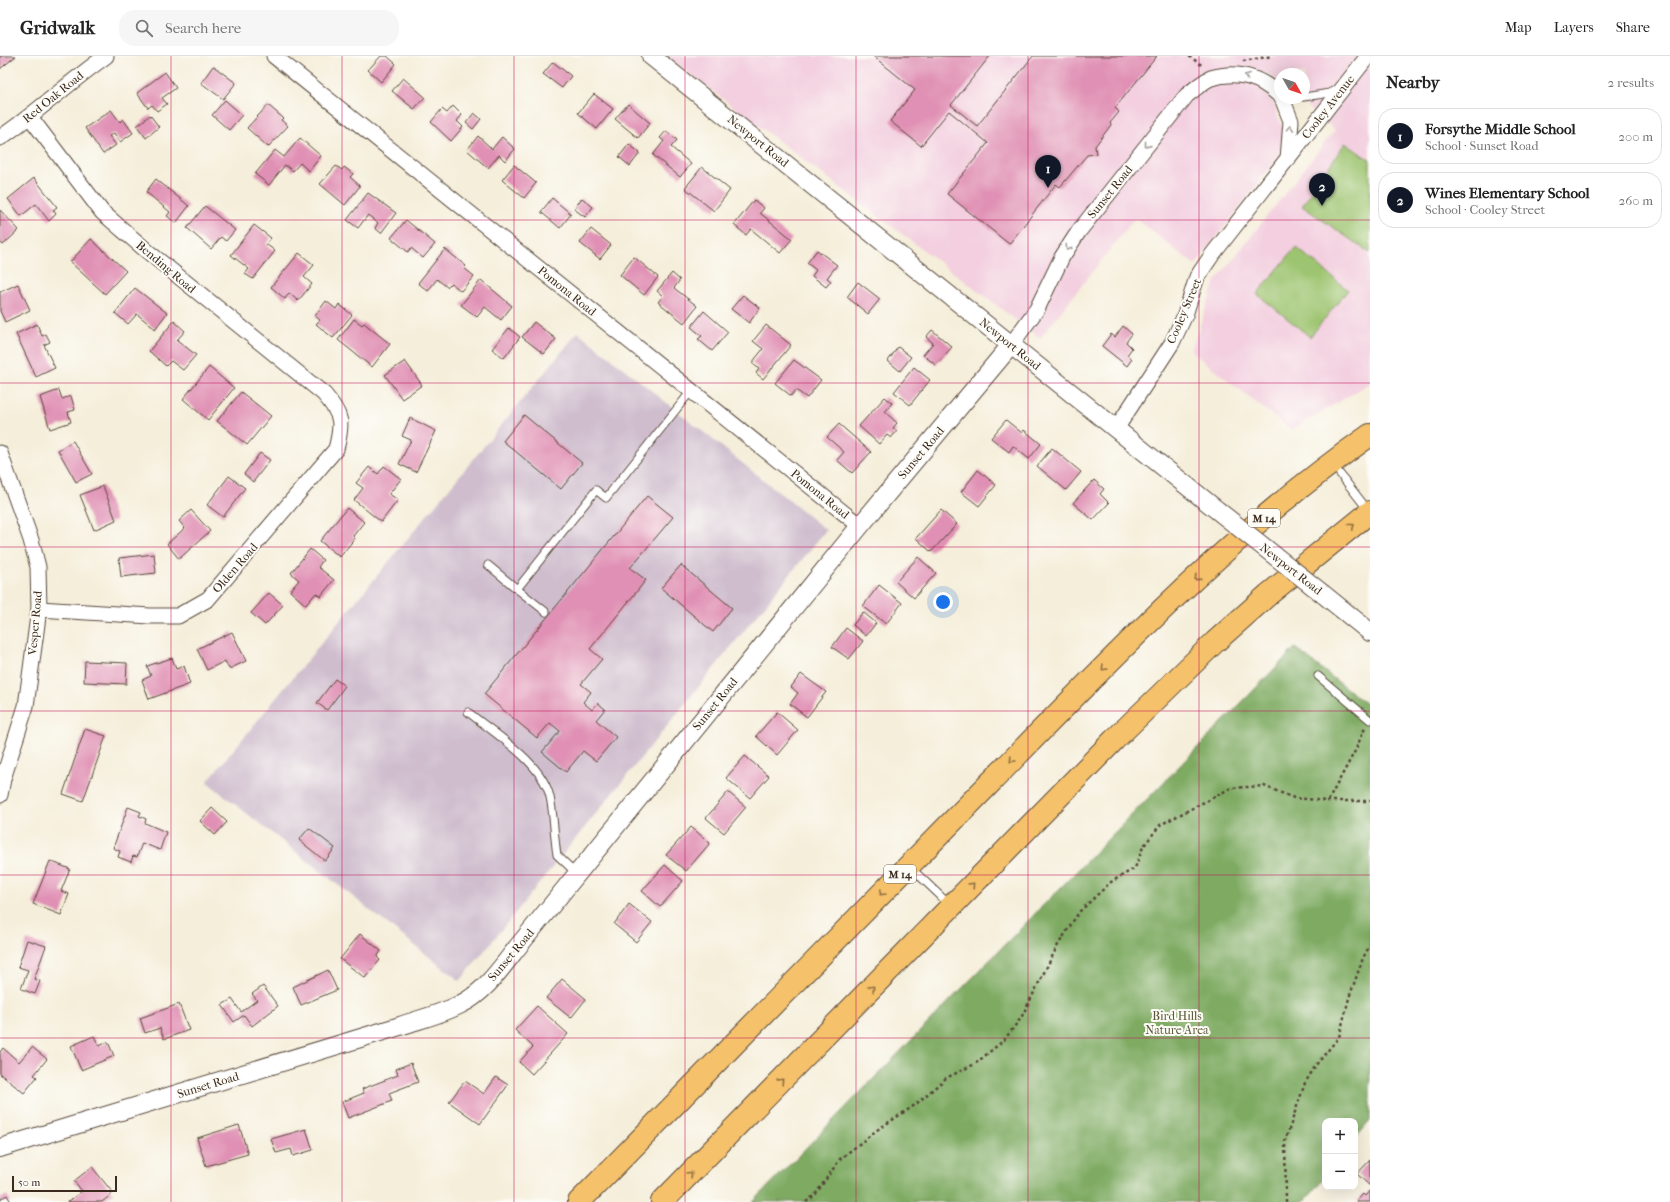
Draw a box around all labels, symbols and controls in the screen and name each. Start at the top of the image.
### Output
search box [119,10,399,46]
text: Gridwalk [20,17,95,39]
icon: search [133,17,155,39]
text: Search here [165,19,241,37]
text: Map [1505,19,1532,36]
text: Layers [1554,19,1594,36]
text: Share [1616,19,1650,36]
street label: Red Oak Road [20,68,87,126]
north arrow [1274,68,1310,104]
street label: Cooley Avenue [1299,72,1357,142]
text: Nearby [1386,72,1440,92]
one-way arrow [1243,73,1250,81]
text: 2 results [1608,75,1654,90]
street label: Newport Road [724,112,792,170]
text: Forsythe Middle School [1425,120,1576,138]
one-way arrow [1286,124,1295,131]
text: 1 [1398,129,1402,144]
text: 200 m [1618,129,1653,144]
text: School · Sunset Road [1425,138,1539,153]
one-way arrow [1145,140,1152,147]
pin: 1 [1035,155,1061,188]
street label: Sunset Road [1084,162,1136,221]
pin: 2 [1309,173,1335,206]
text: Wines Elementary School [1425,184,1590,202]
text: 2 [1397,193,1403,208]
text: 260 m [1619,193,1653,208]
text: School · Cooley Street [1425,202,1545,217]
street label: Bending Road [133,238,199,296]
one-way arrow [1066,243,1073,250]
street label: Pomona Road [535,263,599,319]
street label: Cooley Street [1164,275,1204,346]
street label: Newport Road [976,315,1044,373]
street label: Sunset Road [895,424,947,482]
street label: Pomona Road [788,466,852,522]
road number: M 14 [1248,509,1280,527]
one-way arrow [1348,523,1355,530]
street label: Olden Road [210,540,261,596]
street label: Newport Road [1257,540,1325,598]
one-way arrow [1194,573,1202,581]
street label: Vesper Road [25,590,45,657]
your location [933,592,953,612]
one-way arrow [1101,664,1109,671]
street label: Sunset Road [689,674,741,733]
one-way arrow [1009,755,1017,763]
road number: M 14 [884,865,916,883]
one-way arrow [967,882,975,890]
one-way arrow [879,888,887,896]
street label: Sunset Road [485,926,537,984]
one-way arrow [867,985,874,993]
park label: Bird Hills Nature Area [1145,1009,1209,1037]
street label: Sunset Road [175,1069,241,1101]
one-way arrow [776,1078,784,1086]
map controls [1322,1118,1358,1190]
button: + [1322,1118,1358,1154]
button: − [1322,1154,1358,1190]
one-way arrow [685,1171,693,1179]
scale bar [12,1174,117,1193]
text: 50 m [18,1176,40,1189]

